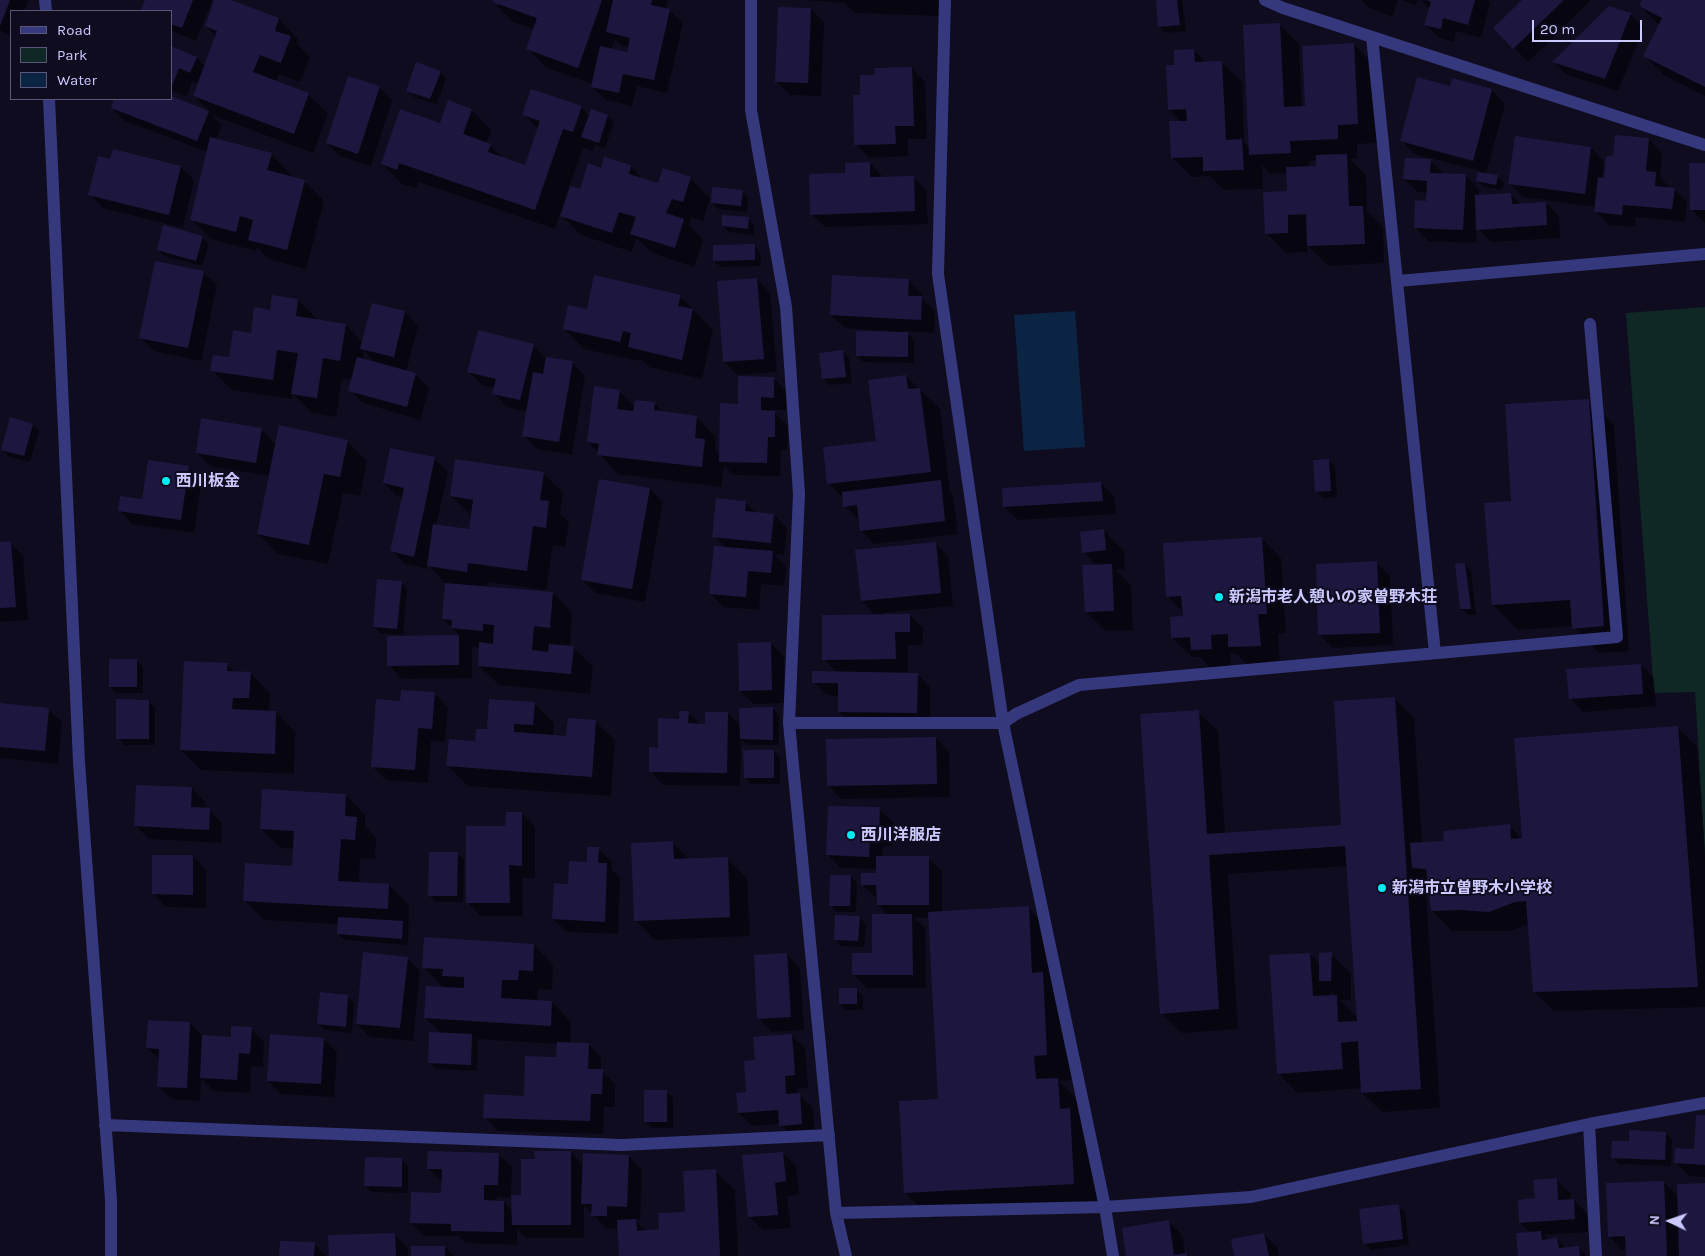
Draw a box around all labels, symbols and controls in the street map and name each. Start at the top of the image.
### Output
legend [10,10,172,100]
scale bar [1535,10,1645,42]
text: 20 m [1540,20,1575,38]
text: Road [57,21,92,39]
text: Park [57,46,87,64]
text: Water [57,71,97,89]
place label: 西川板金 [176,471,240,491]
marker: 西川板金 [160,475,172,487]
place label: 新潟市老人憩いの家曽野木荘 [1229,587,1437,607]
marker: 新潟市老人憩いの家曽野木荘 [1213,591,1225,603]
place label: 西川洋服店 [861,825,941,845]
marker: 西川洋服店 [845,829,857,841]
place label: 新潟市立曽野木小学校 [1392,878,1552,898]
marker: 新潟市立曽野木小学校 [1376,882,1388,894]
north arrow [1645,1196,1695,1246]
text: N [1646,1215,1663,1226]

